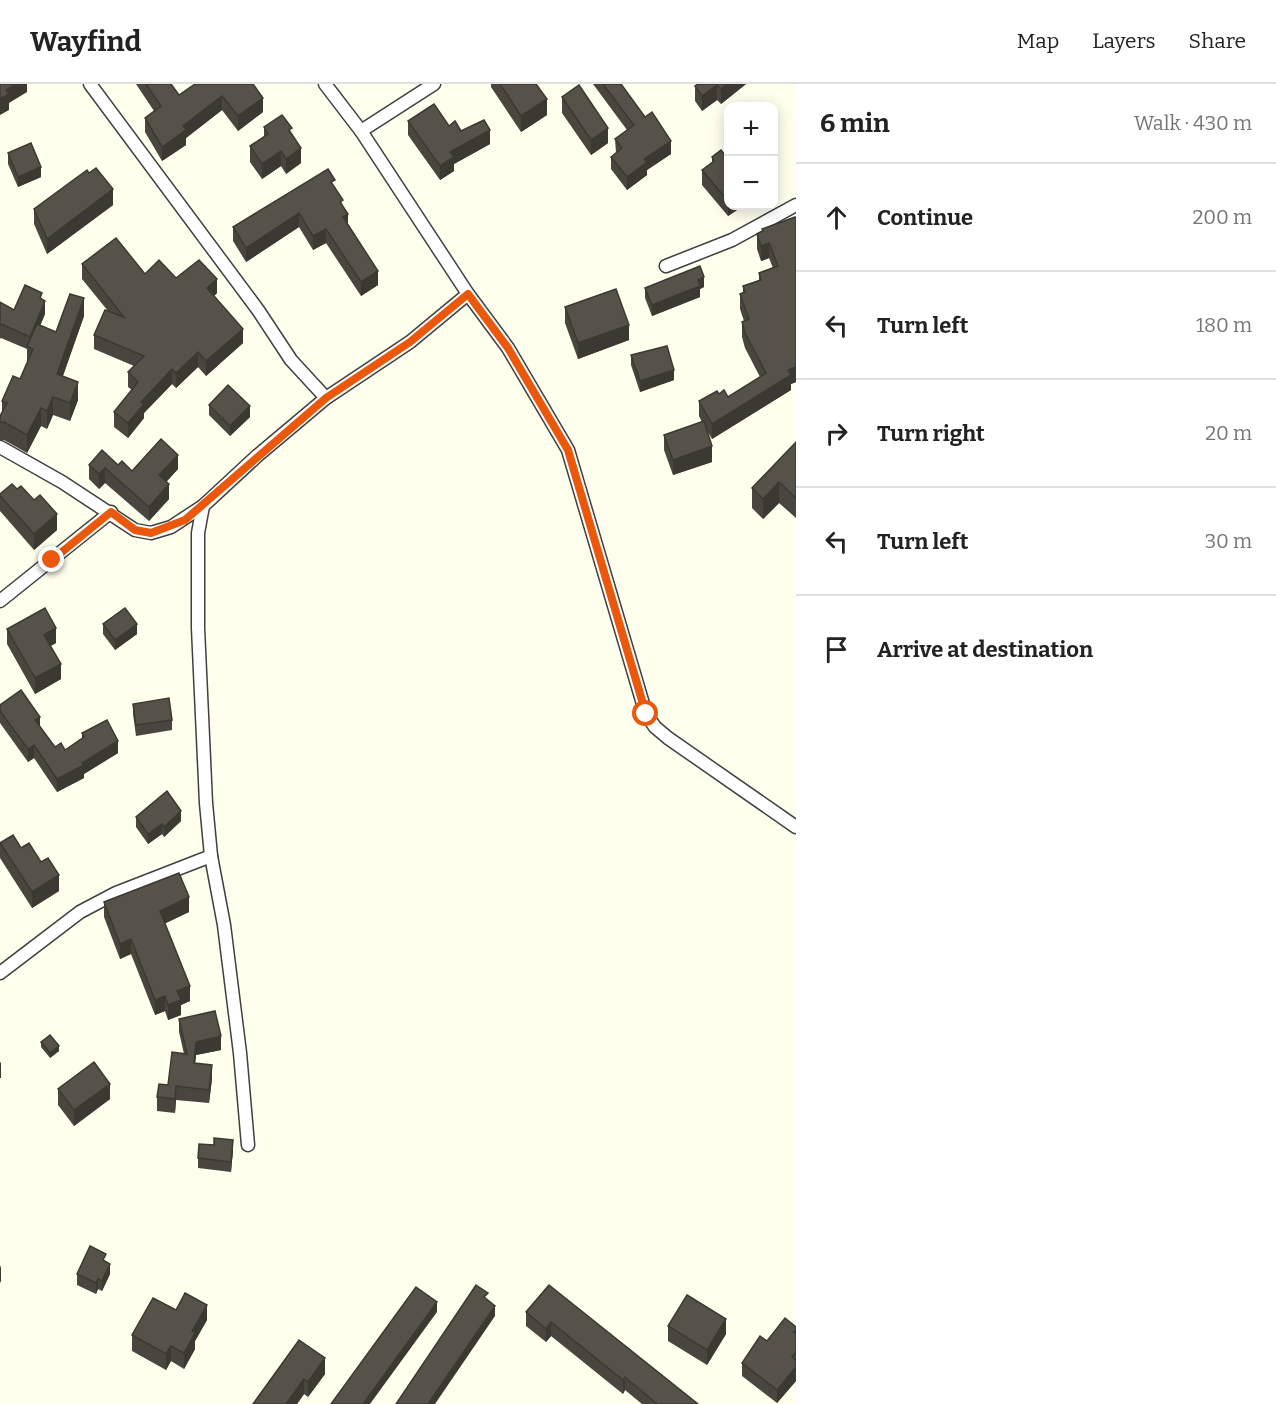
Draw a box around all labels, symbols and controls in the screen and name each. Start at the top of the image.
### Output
text: Wayfind [30,25,141,58]
text: Map [1017,28,1059,54]
text: Layers [1092,28,1156,54]
text: Share [1189,28,1246,54]
map controls [724,102,778,210]
button: + [724,102,778,156]
text: 6 min [820,108,890,139]
text: Walk · 430 m [1134,111,1252,135]
button: − [724,156,778,210]
icon: ahead [820,201,853,234]
text: Continue [877,204,973,231]
text: 200 m [1192,205,1252,229]
icon: left [820,309,853,342]
text: Turn left [877,312,969,339]
text: 180 m [1196,313,1252,337]
icon: right [820,417,853,450]
text: Turn right [877,420,985,447]
text: 20 m [1205,421,1252,445]
icon: left [820,525,853,558]
text: Turn left [877,528,969,555]
text: 30 m [1205,529,1252,553]
route end [38,546,64,572]
icon: arrive [820,633,853,666]
text: Arrive at destination [877,636,1093,663]
route start [632,700,658,726]

